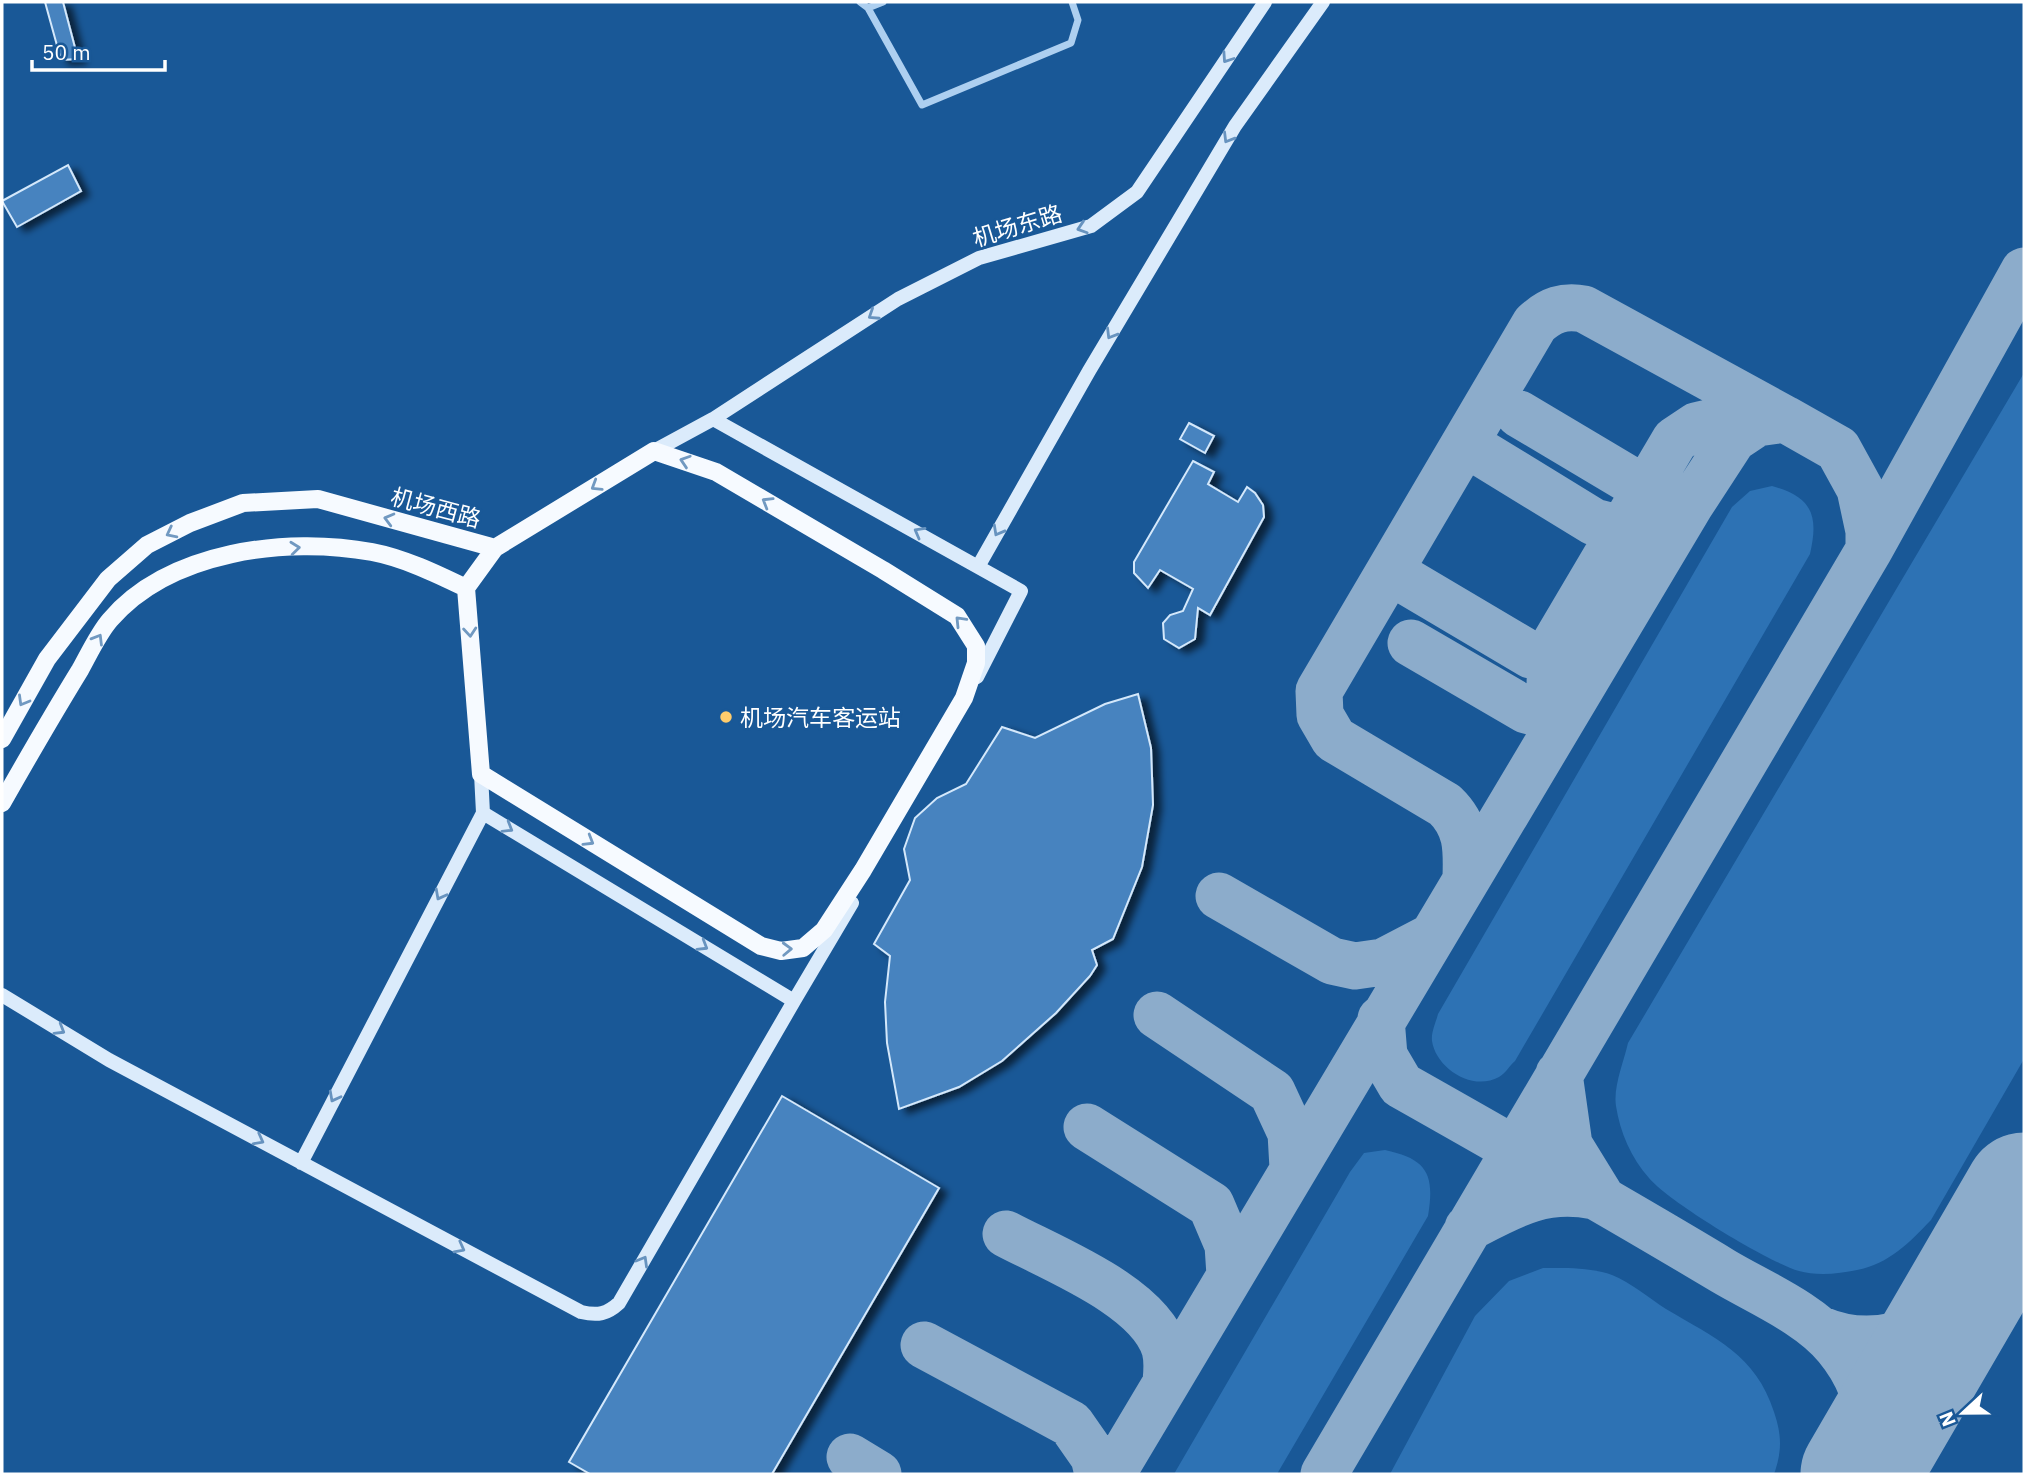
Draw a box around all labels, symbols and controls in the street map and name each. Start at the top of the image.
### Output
scale bar [32,28,164,72]
text: 50 m [42,38,91,66]
one-way arrow [1222,51,1235,64]
one-way arrow [1223,131,1236,144]
street label: 机场东路 [969,197,1065,253]
one-way arrow [1077,220,1089,234]
one-way arrow [868,306,881,319]
one-way arrow [1106,326,1119,339]
one-way arrow [679,455,692,469]
one-way arrow [590,478,603,491]
street label: 机场西路 [388,481,484,533]
one-way arrow [761,497,774,510]
one-way arrow [384,513,396,527]
one-way arrow [993,524,1006,536]
one-way arrow [166,525,178,539]
one-way arrow [914,527,926,541]
one-way arrow [290,541,301,556]
one-way arrow [955,617,968,630]
one-way arrow [462,626,477,637]
one-way arrow [90,633,103,646]
one-way arrow [18,694,31,707]
place label: 机场汽车客运站 [740,702,901,732]
marker: 机场汽车客运站 [718,709,734,725]
one-way arrow [501,820,514,833]
one-way arrow [581,833,594,846]
one-way arrow [435,888,448,901]
one-way arrow [695,938,708,951]
one-way arrow [782,941,793,956]
one-way arrow [53,1022,66,1035]
one-way arrow [329,1089,342,1102]
one-way arrow [252,1132,264,1146]
one-way arrow [453,1239,465,1253]
one-way arrow [635,1256,648,1269]
north arrow [1928,1378,1998,1448]
text: N [1934,1408,1961,1430]

